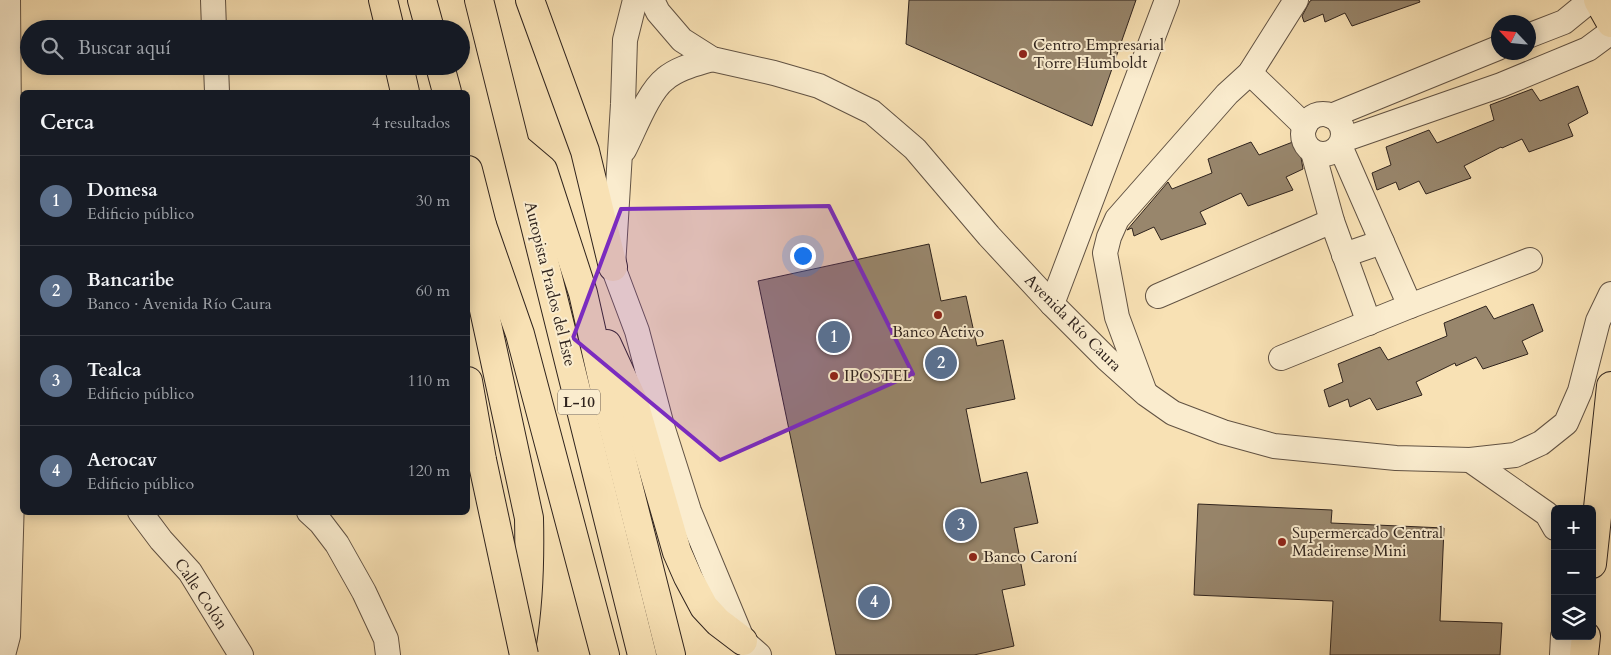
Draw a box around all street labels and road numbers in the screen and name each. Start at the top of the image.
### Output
street label: Autopista Prados del Este [519,199,581,369]
street label: Avenida Río Caura [1020,270,1127,377]
road number: L-10 [558,390,600,414]
street label: Calle Colón [169,554,233,634]

